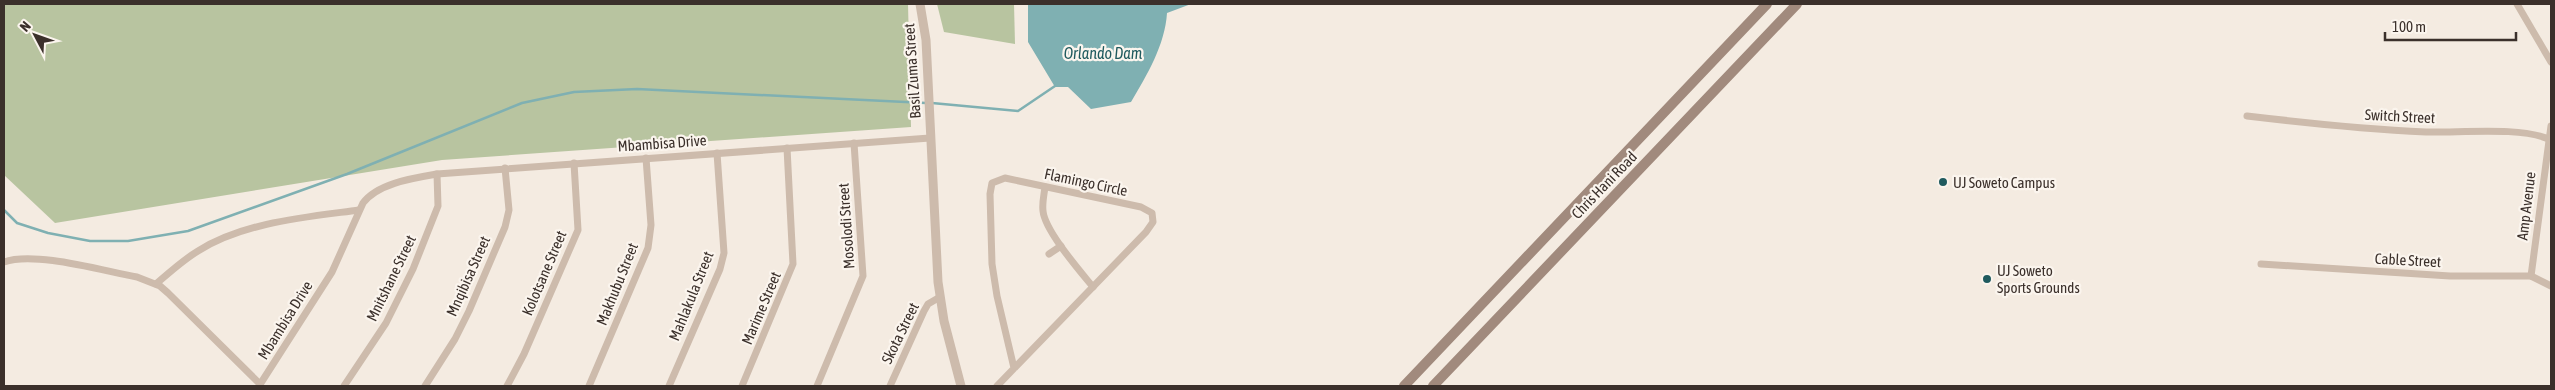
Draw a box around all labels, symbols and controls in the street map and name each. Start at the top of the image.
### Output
north arrow [10,10,60,60]
scale bar [2385,10,2516,42]
text: N [16,18,34,35]
text: 100 m [2392,18,2426,35]
street label: Basil Zuma Street [900,23,924,119]
water label: Orlando Dam [1064,44,1143,62]
street label: Switch Street [2364,106,2436,126]
street label: Mbambisa Drive [617,131,707,155]
street label: Chris Hani Road [1568,148,1640,222]
street label: Flamingo Circle [1043,165,1129,199]
street label: Amp Avenue [2513,171,2539,241]
place label: UJ Soweto Campus [1953,174,2055,191]
marker: UJ Soweto Campus [1937,176,1949,188]
street label: Mosolodi Street [835,183,857,269]
street label: Kolotsane Street [518,228,570,318]
street label: Mnitshane Street [363,232,419,324]
street label: Mnqibisa Street [443,233,493,319]
street label: Makhubu Street [593,240,641,328]
street label: Mahlakula Street [665,249,717,343]
street label: Cable Street [2374,250,2442,270]
place label: UJ Soweto Sports Grounds [1997,262,2080,296]
street label: Marime Street [738,269,784,347]
marker: UJ Soweto Sports Grounds [1981,273,1993,285]
street label: Mbambisa Drive [254,278,316,362]
street label: Skota Street [878,300,922,366]

